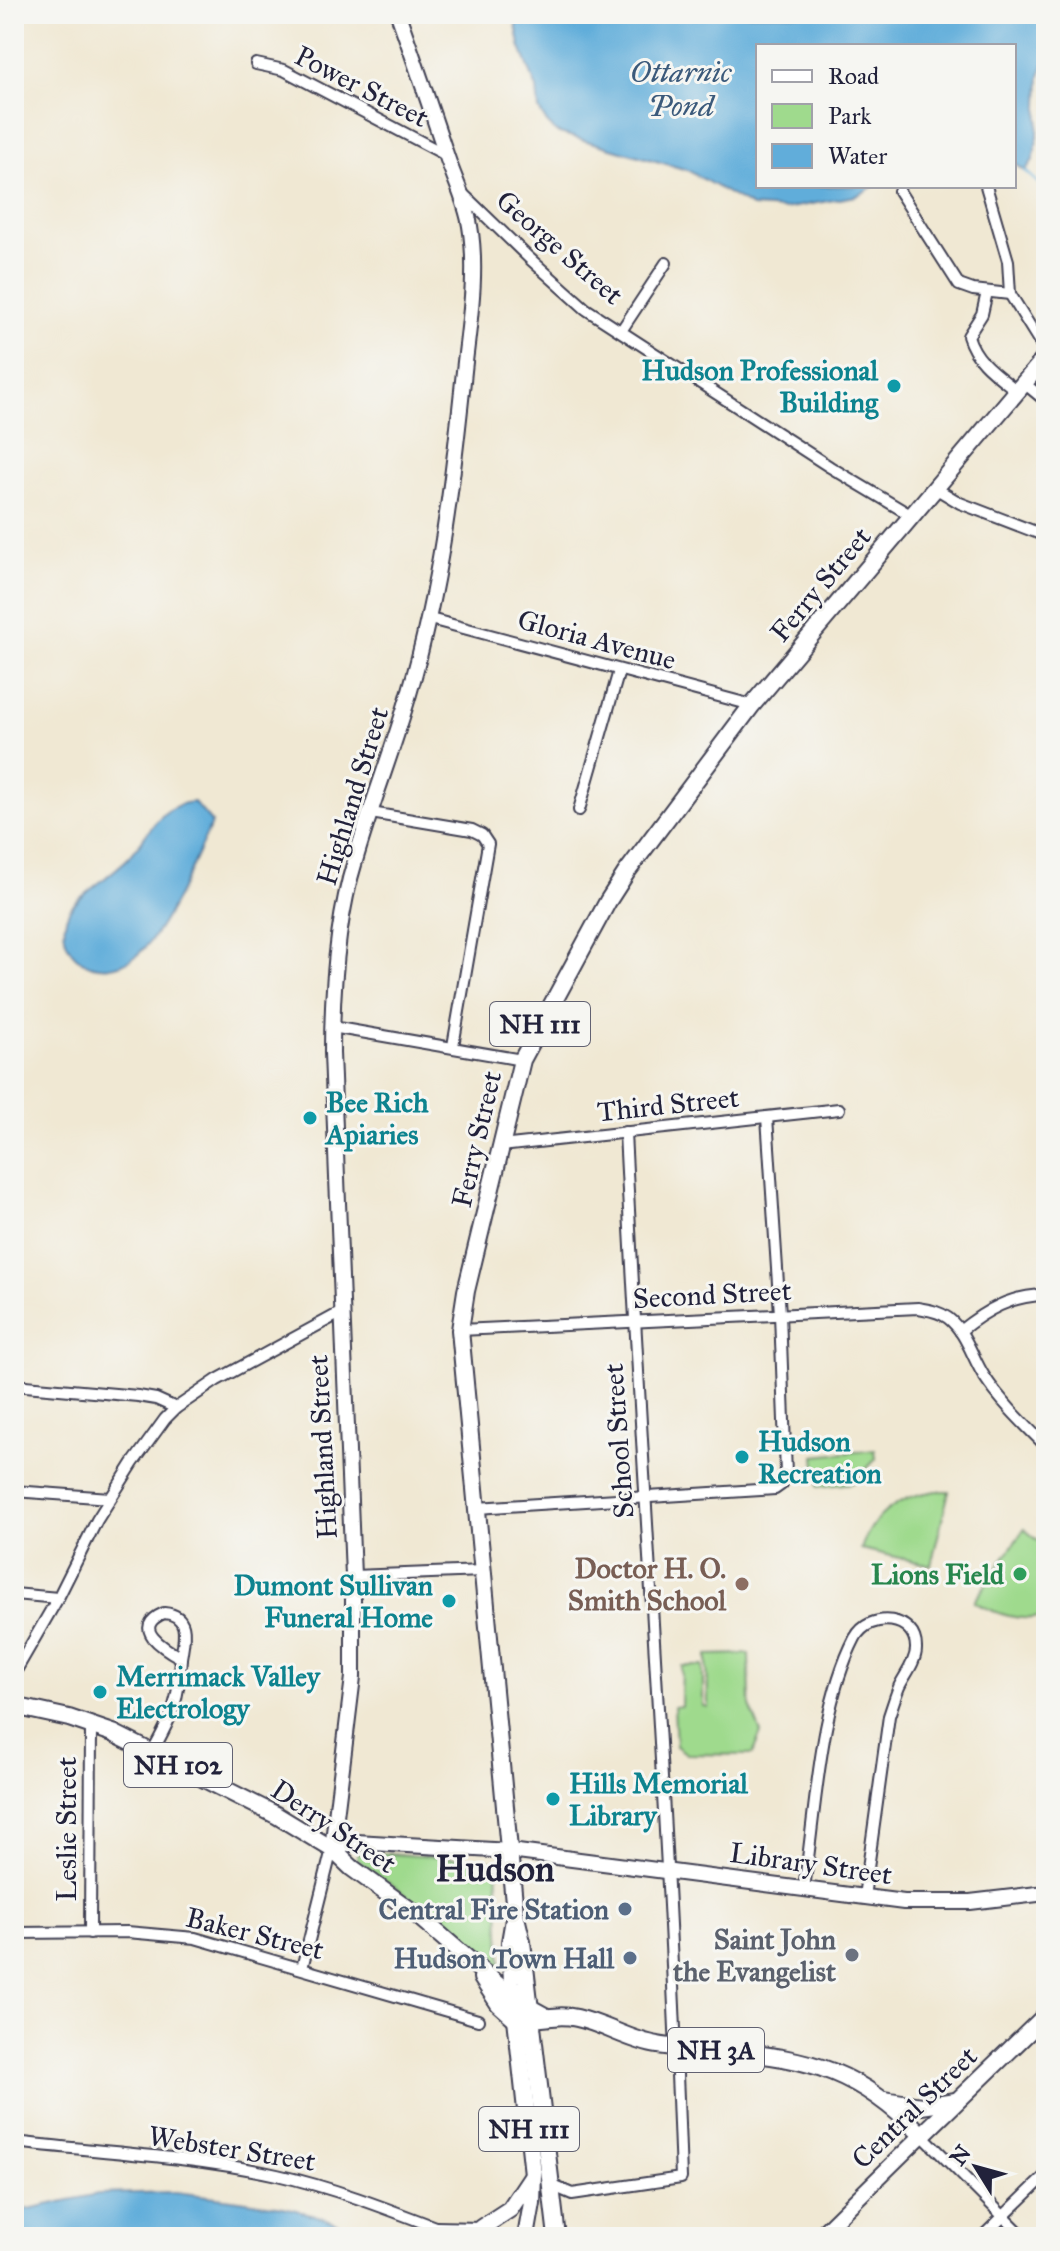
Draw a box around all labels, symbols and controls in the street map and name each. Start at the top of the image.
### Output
street label: Power Street [289,38,435,135]
legend [756,44,1016,188]
water label: Ottarnic Pond [630,54,733,124]
text: Road [828,61,879,91]
text: Park [828,101,872,131]
text: Water [828,141,887,171]
street label: George Street [489,183,631,312]
place label: Hudson Professional Building [641,353,879,420]
marker: Hudson Professional Building [885,377,903,395]
street label: Ferry Street [762,520,879,649]
street label: Gloria Avenue [514,602,680,677]
street label: Highland Street [309,703,396,890]
road number: NH 111 [490,1002,590,1046]
street label: Ferry Street [444,1067,509,1211]
street label: Third Street [595,1080,741,1129]
place label: Bee Rich Apiaries [324,1085,429,1152]
marker: Bee Rich Apiaries [301,1109,319,1127]
street label: Second Street [632,1273,792,1316]
street label: Highland Street [300,1354,345,1540]
street label: School Street [596,1362,641,1520]
place label: Hudson Recreation [758,1424,882,1491]
marker: Hudson Recreation [733,1448,751,1466]
place label: Doctor H. O. Smith School [568,1551,726,1618]
place label: Lions Field [871,1557,1005,1592]
marker: Lions Field [1011,1565,1029,1583]
place label: Dumont Sullivan Funeral Home [233,1568,433,1635]
marker: Doctor H. O. Smith School [733,1575,751,1593]
marker: Dumont Sullivan Funeral Home [440,1592,458,1610]
place label: Merrimack Valley Electrology [116,1659,321,1726]
marker: Merrimack Valley Electrology [91,1683,109,1701]
road number: NH 102 [124,1743,232,1787]
street label: Leslie Street [49,1756,84,1901]
place label: Hills Memorial Library [569,1766,748,1833]
street label: Derry Street [264,1772,403,1881]
marker: Hills Memorial Library [544,1790,562,1808]
street label: Library Street [728,1835,894,1892]
district label: Hudson [435,1847,555,1891]
place label: Central Fire Station [379,1892,609,1927]
street label: Baker Street [182,1899,328,1968]
marker: Central Fire Station [616,1900,634,1918]
place label: Saint John the Evangelist [672,1922,836,1989]
place label: Hudson Town Hall [394,1941,614,1976]
marker: Saint John the Evangelist [843,1946,861,1964]
marker: Hudson Town Hall [621,1949,639,1967]
road number: NH 3A [668,2028,764,2072]
street label: Central Street [844,2039,985,2176]
road number: NH 111 [479,2107,579,2151]
street label: Webster Street [146,2118,318,2179]
north arrow [936,2127,1016,2207]
text: N [944,2139,977,2171]

